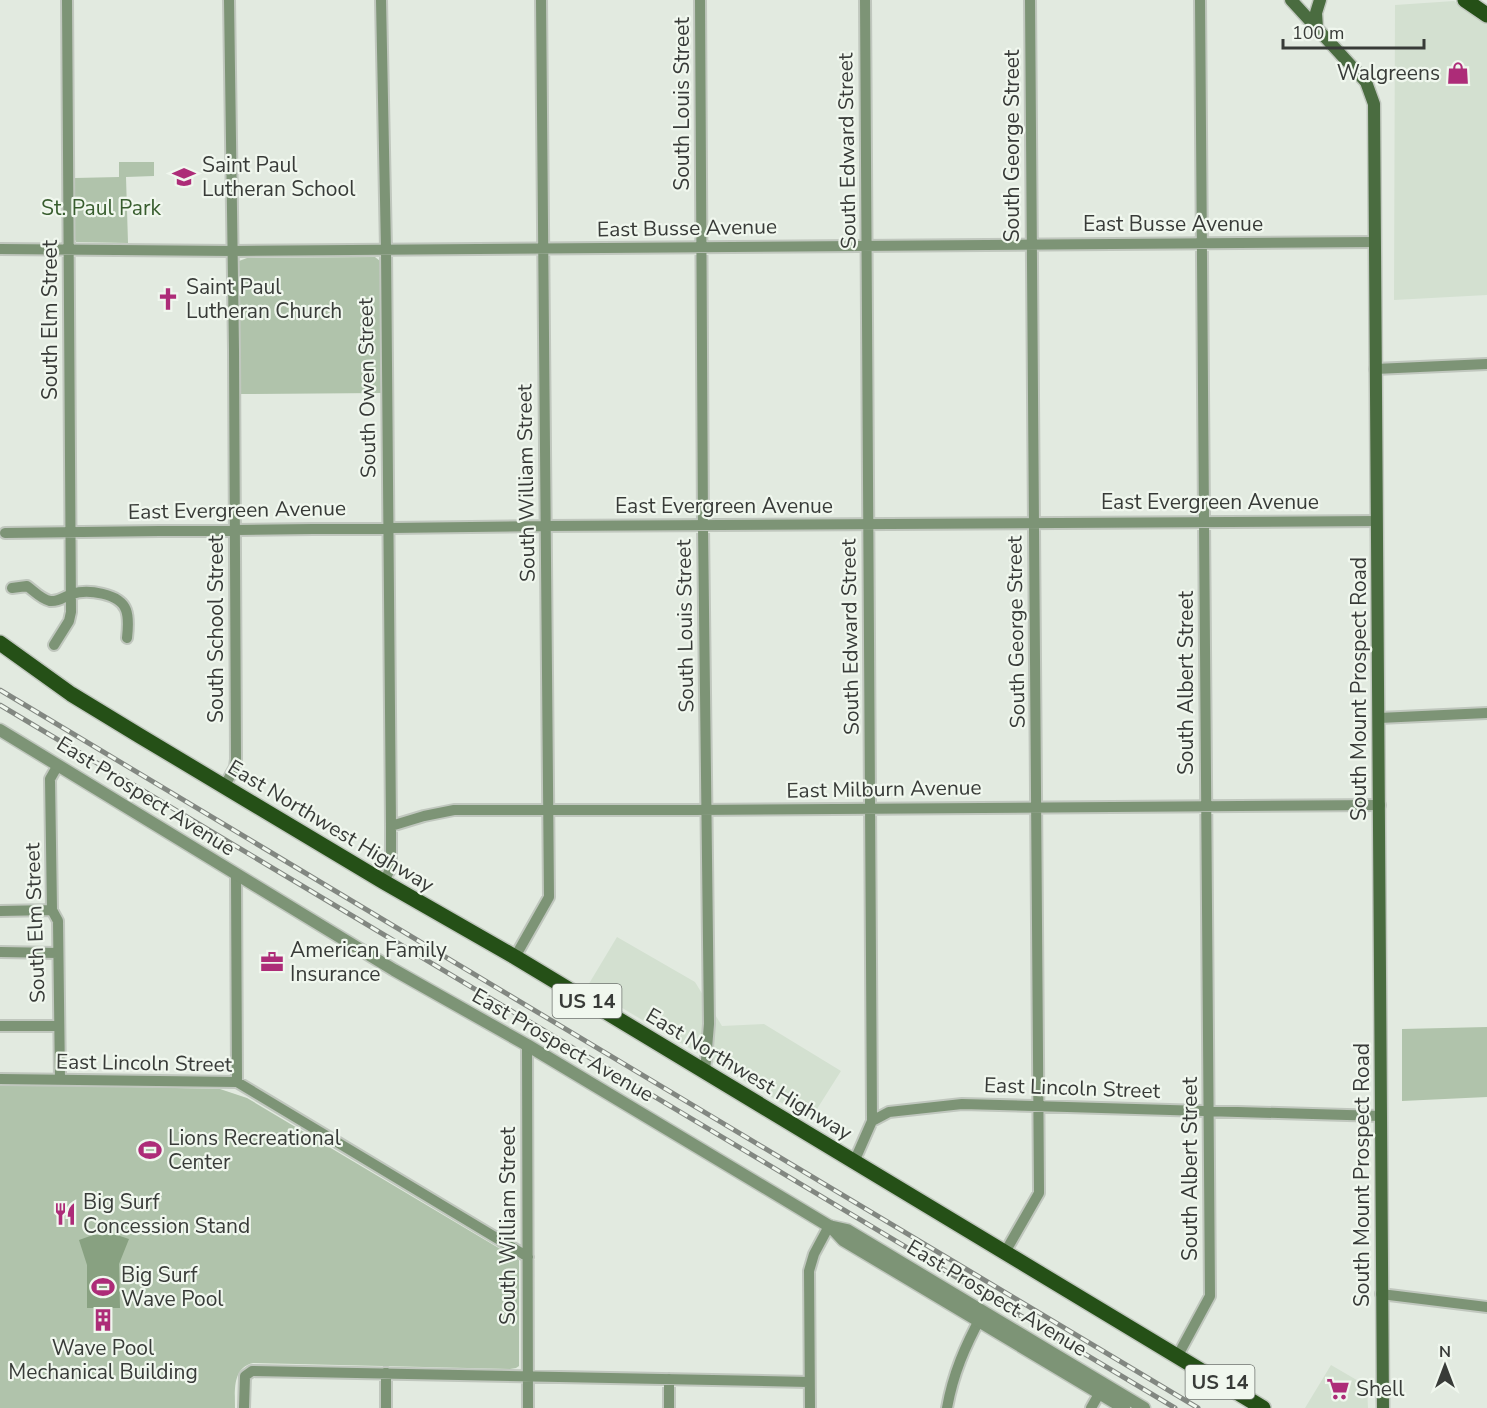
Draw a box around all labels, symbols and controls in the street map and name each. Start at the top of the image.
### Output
scale bar [1283,12,1424,50]
street label: South Louis Street [668,17,696,191]
text: 100 m [1292,21,1344,45]
street label: South George Street [998,49,1026,242]
street label: South Edward Street [831,52,863,249]
place label: Walgreens [1337,59,1440,87]
shop icon: Walgreens [1445,60,1471,86]
place label: Saint Paul Lutheran School [202,151,356,203]
school or university icon: Saint Paul Lutheran School [171,164,197,190]
park label: St. Paul Park [41,194,161,222]
street label: East Busse Avenue [1083,210,1263,238]
street label: East Busse Avenue [597,212,777,244]
street label: South Elm Street [36,239,64,400]
place label: Saint Paul Lutheran Church [186,273,342,325]
church icon: Saint Paul Lutheran Church [155,286,181,312]
street label: South Owen Street [351,297,383,478]
street label: South William Street [510,383,542,582]
street label: East Evergreen Avenue [1101,488,1319,516]
street label: East Evergreen Avenue [615,492,833,520]
street label: East Evergreen Avenue [128,494,346,526]
street label: South School Street [202,534,230,723]
street label: South George Street [1000,535,1032,729]
street label: South Louis Street [669,538,701,713]
street label: South Edward Street [834,538,866,735]
street label: South Mount Prospect Road [1345,557,1373,821]
street label: South Albert Street [1172,590,1200,775]
street label: East Prospect Avenue [51,730,241,862]
street label: East Northwest Highway [223,753,440,899]
street label: East Milburn Avenue [786,773,982,805]
street label: South Elm Street [18,842,52,1004]
place label: American Family Insurance [290,936,447,988]
office icon: American Family Insurance [259,949,285,975]
street label: East Prospect Avenue [467,981,659,1109]
road number: US 14 [552,984,622,1018]
street label: East Northwest Highway [641,1001,858,1147]
street label: South Mount Prospect Road [1348,1043,1376,1307]
street label: East Lincoln Street [56,1047,233,1079]
street label: East Lincoln Street [983,1071,1161,1105]
street label: South Albert Street [1176,1076,1204,1261]
place label: Lions Recreational Center [168,1124,342,1176]
street label: South William Street [494,1126,522,1325]
sports icon: Lions Recreational Center [137,1137,163,1163]
place label: Big Surf Concession Stand [83,1188,250,1240]
restaurant icon: Big Surf Concession Stand [52,1201,78,1227]
street label: East Prospect Avenue [902,1233,1092,1363]
place label: Big Surf Wave Pool [121,1261,224,1313]
sports icon: Big Surf Wave Pool [90,1274,116,1300]
building icon: Wave Pool Mechanical Building [90,1307,116,1333]
place label: Wave Pool Mechanical Building [8,1334,198,1386]
north arrow [1415,1336,1475,1396]
text: N [1439,1341,1451,1363]
road number: US 14 [1186,1365,1254,1399]
place label: Shell [1356,1375,1405,1403]
supermarket icon: Shell [1325,1376,1351,1402]

